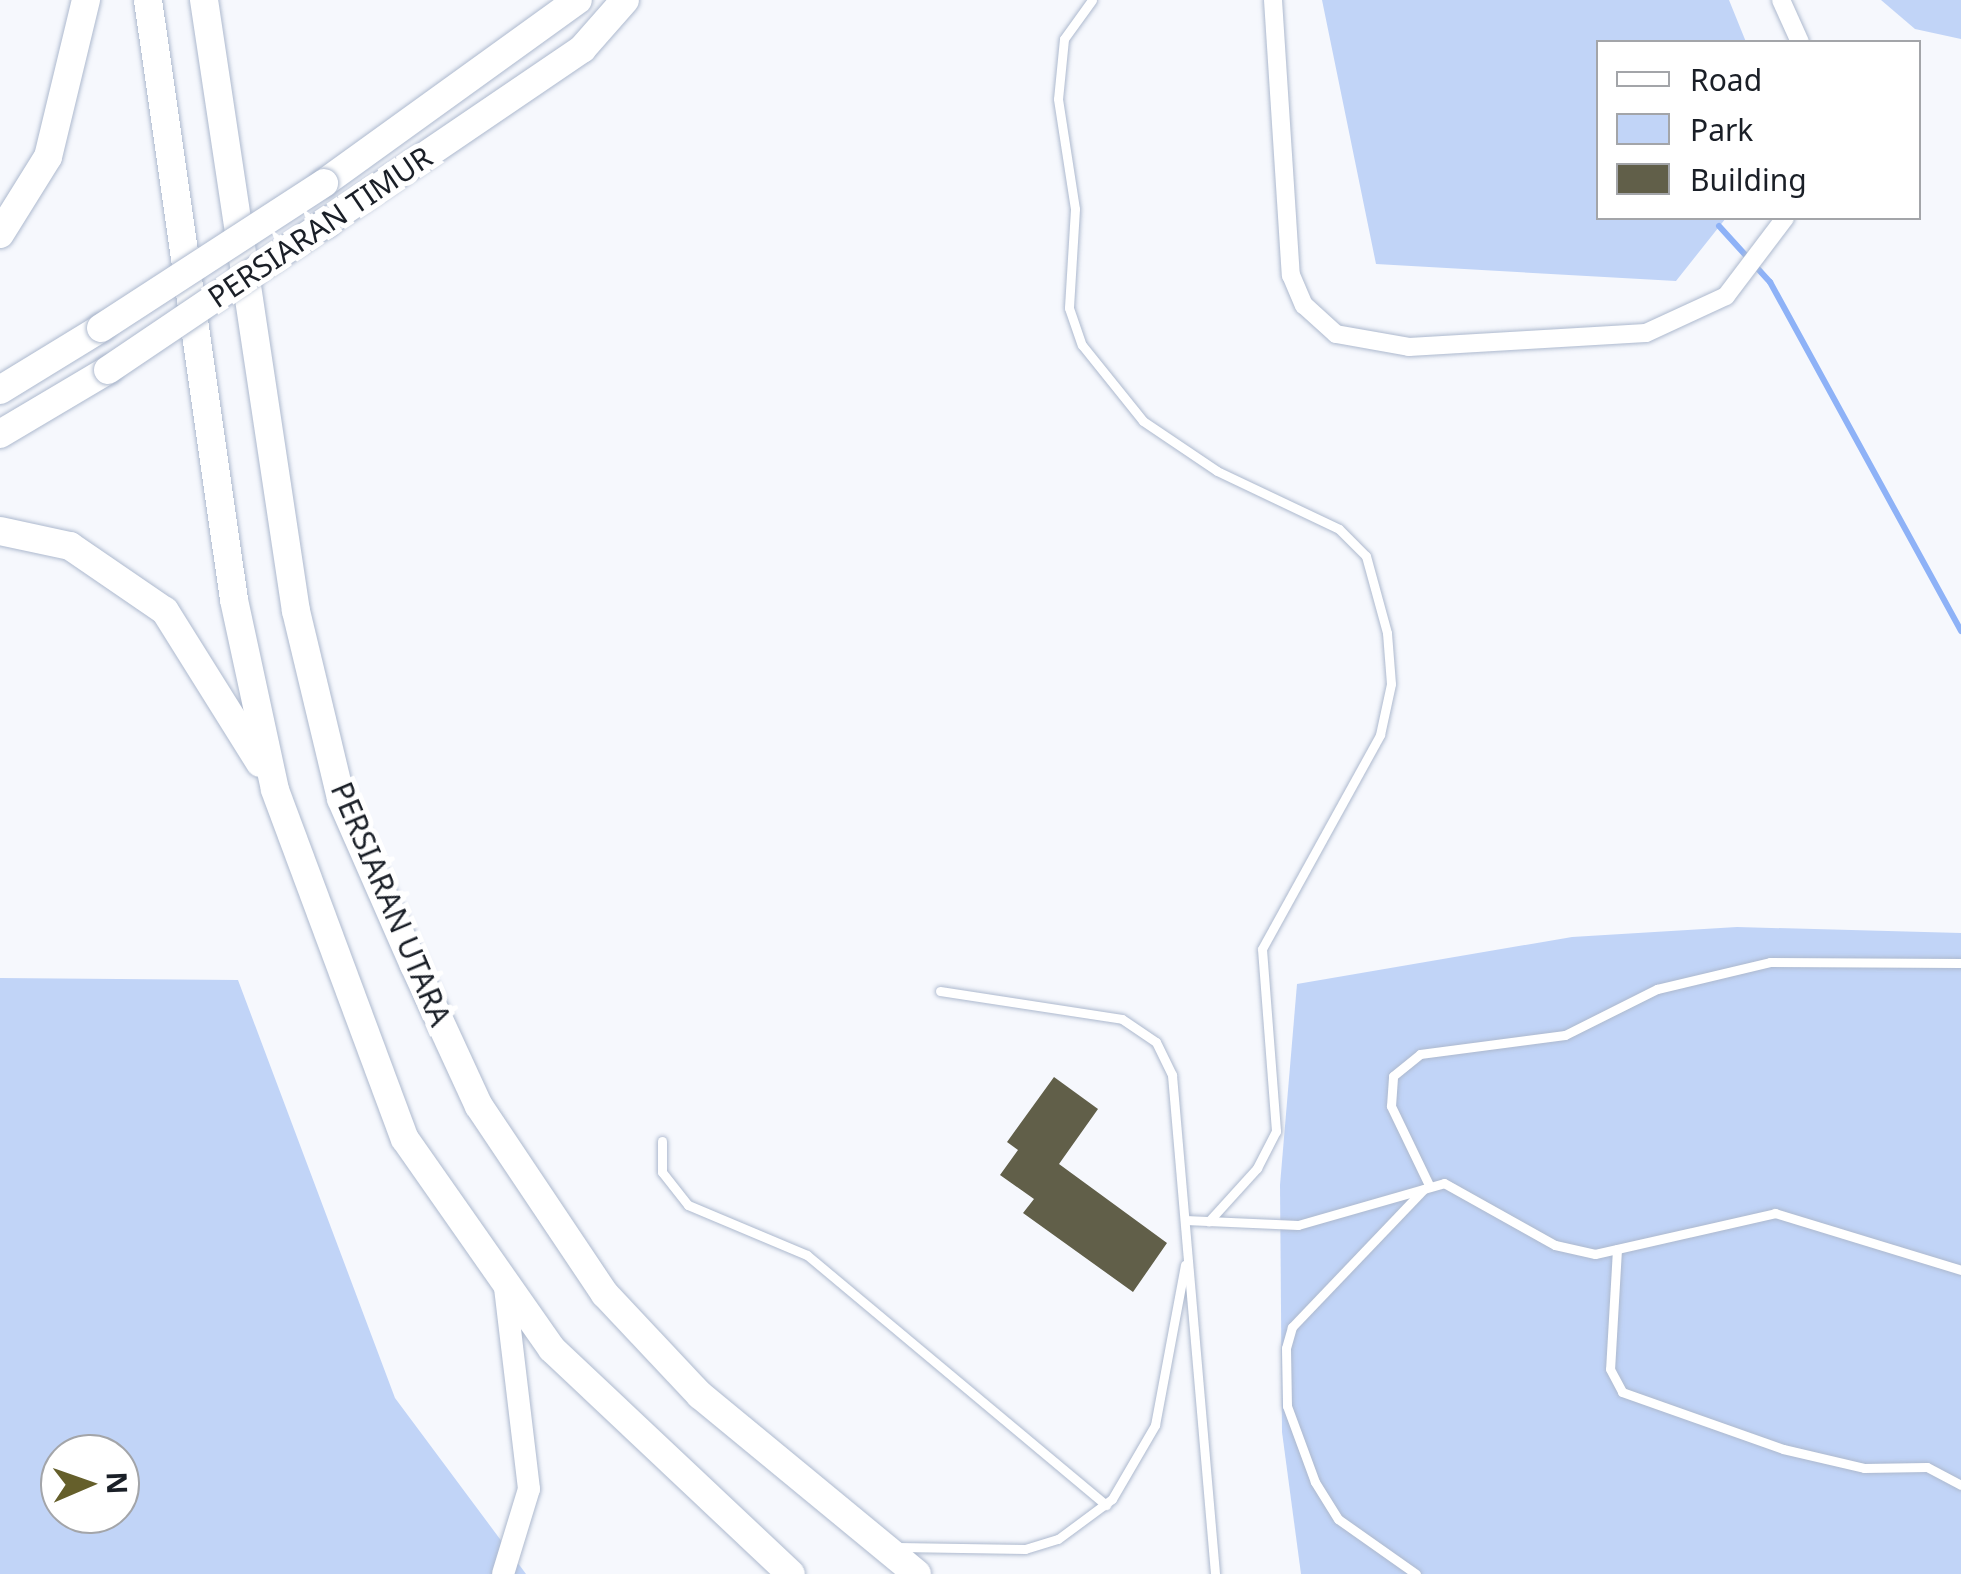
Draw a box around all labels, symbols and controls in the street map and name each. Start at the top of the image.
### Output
legend [1596,40,1921,220]
text: Road [1690,59,1762,100]
text: Park [1690,109,1753,150]
street label: PERSIARAN TIMUR [201,139,439,315]
text: Building [1690,159,1807,200]
street label: PERSIARAN UTARA [323,777,459,1031]
north arrow [40,1434,140,1534]
text: N [99,1471,137,1495]

